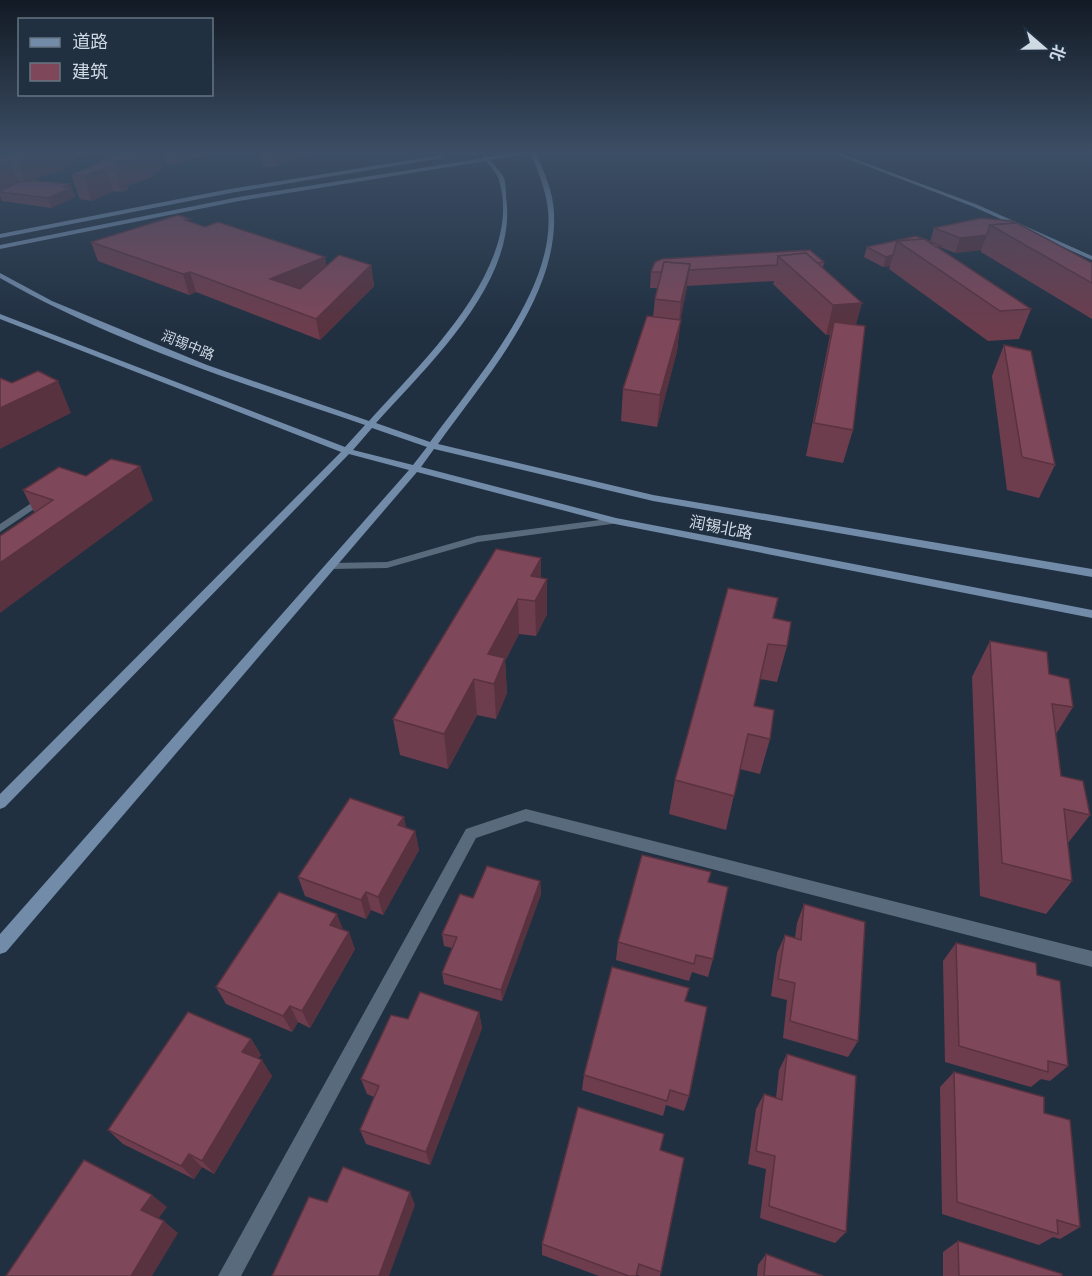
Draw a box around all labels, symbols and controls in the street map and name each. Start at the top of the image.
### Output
legend [18,18,213,96]
north arrow [1014,18,1074,78]
text: 道路 [72,31,108,53]
text: 北 [1045,42,1069,64]
text: 建筑 [72,61,108,83]
street label: 润锡中路 [159,327,217,364]
street label: 润锡北路 [687,512,754,544]

